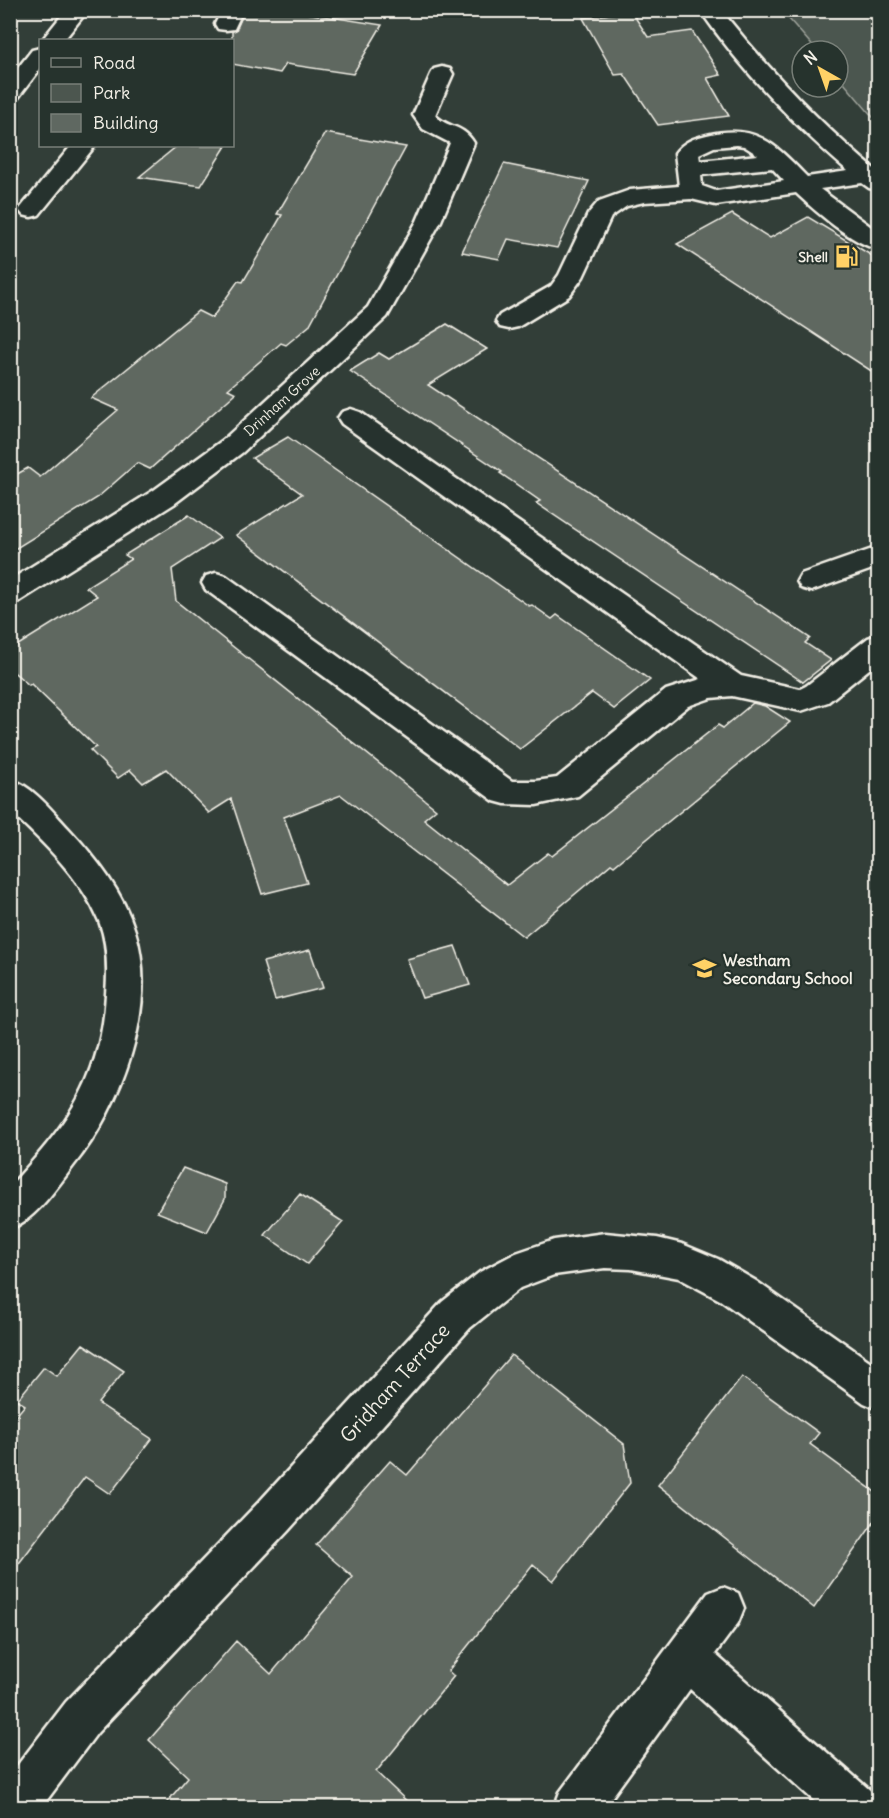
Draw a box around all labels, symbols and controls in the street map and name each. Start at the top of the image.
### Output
legend [39,39,234,147]
north arrow [790,39,850,99]
text: N [800,46,821,69]
text: Road [93,51,136,74]
text: Park [93,81,130,104]
text: Building [93,111,158,134]
fuel station icon: Shell [833,244,859,270]
place label: Shell [798,248,828,266]
street label: Drinham Grove [240,362,324,440]
place label: Westham Secondary School [723,950,853,989]
school or university icon: Westham Secondary School [692,956,718,982]
street label: Gridham Terrace [334,1318,455,1447]

